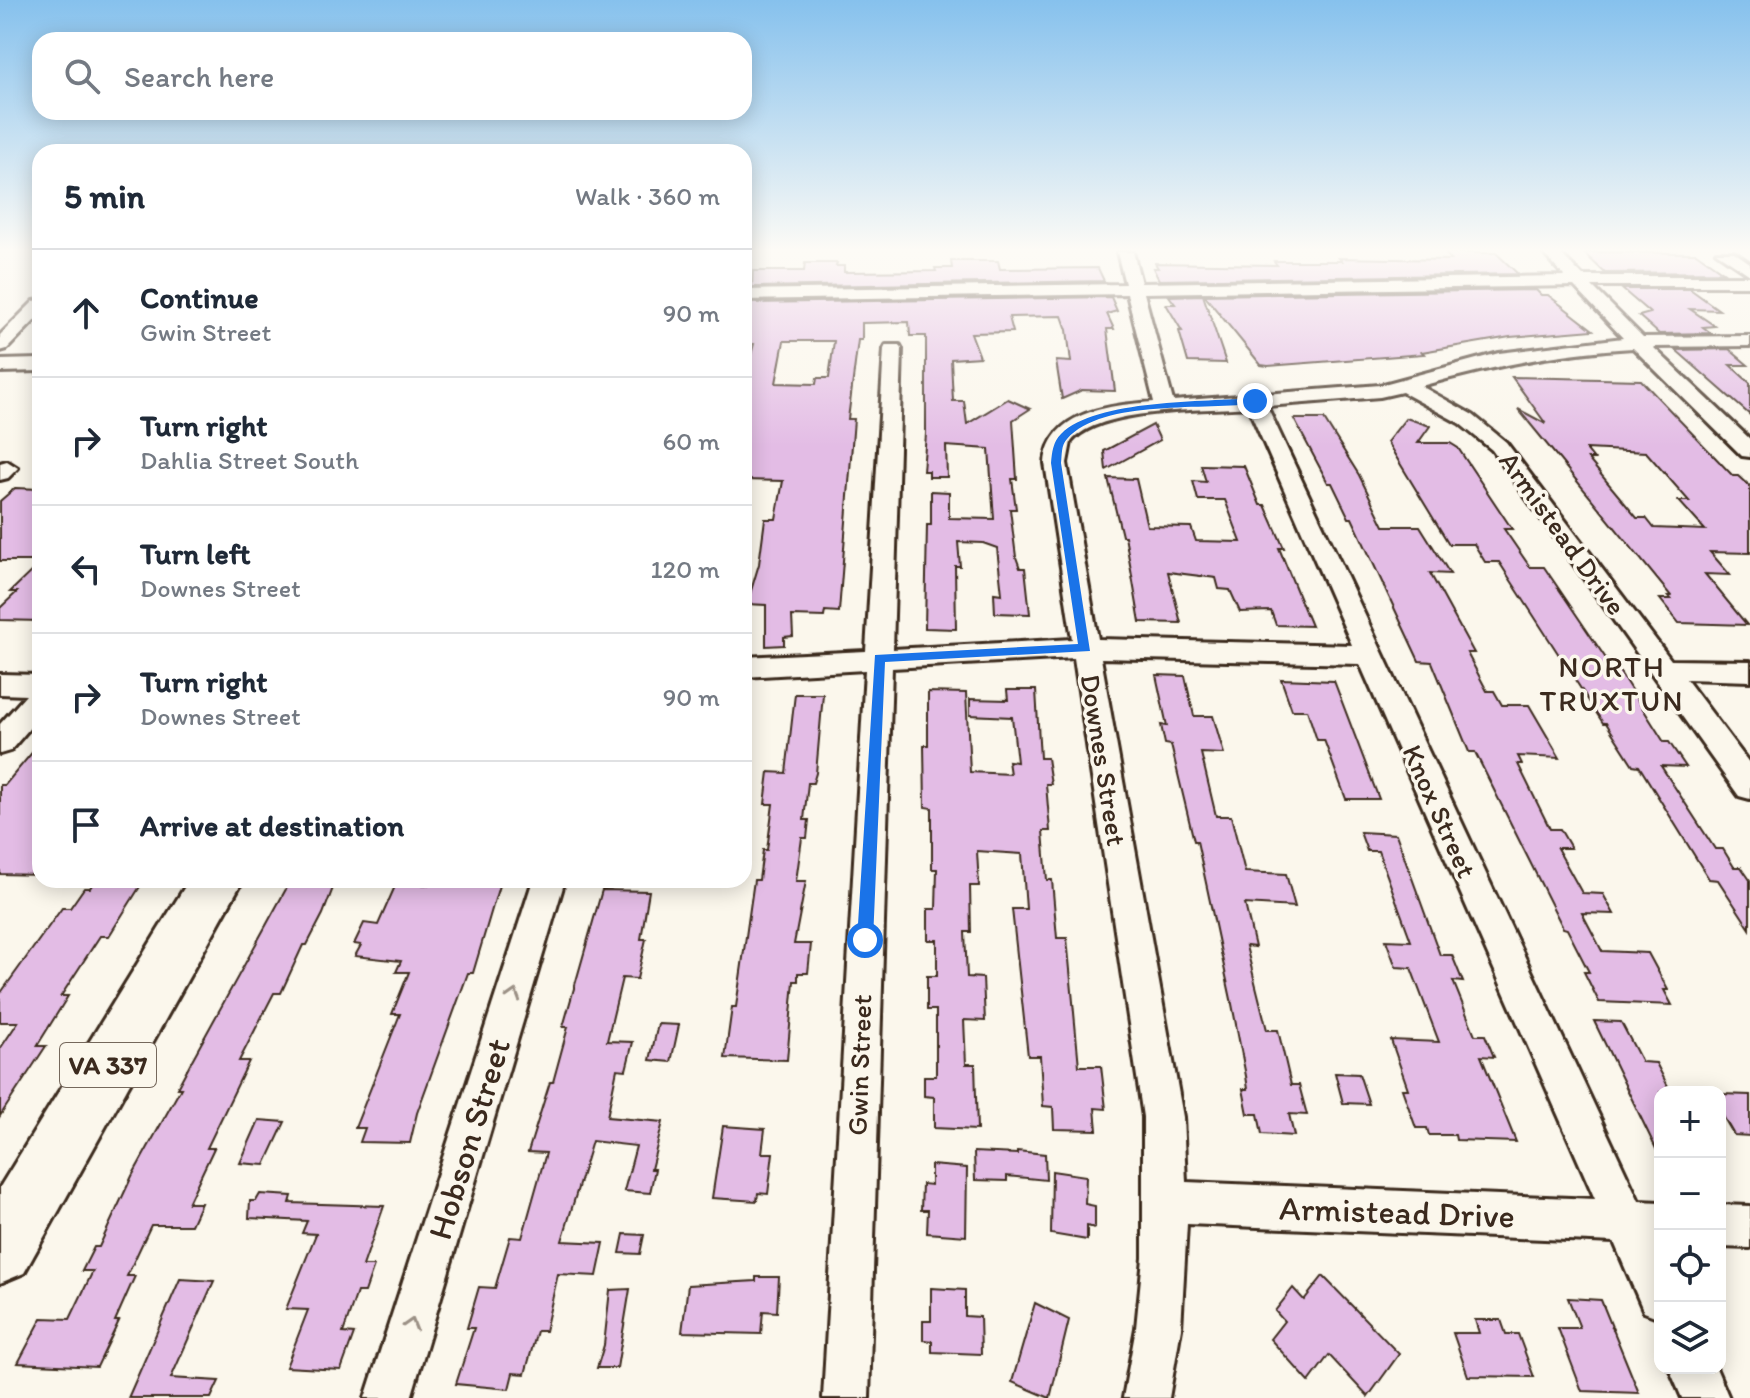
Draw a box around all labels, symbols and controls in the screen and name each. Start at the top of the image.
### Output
search box [32,32,752,120]
icon: search [60,54,104,98]
text: Search here [124,58,274,95]
text: 5 min [64,176,145,217]
text: Walk · 360 m [575,180,720,212]
text: Continue [140,279,259,316]
icon: ahead [64,291,108,335]
text: 90 m [663,297,720,329]
text: Gwin Street [140,316,271,348]
route end [1237,383,1273,419]
text: Turn right [140,407,268,444]
icon: right [64,419,108,463]
text: 60 m [663,425,720,457]
text: Dahlia Street South [140,444,359,476]
street label: Armistead Drive [1492,445,1634,621]
text: Turn left [140,535,251,572]
icon: left [64,547,108,591]
text: 120 m [651,553,720,585]
text: Downes Street [140,572,301,604]
district label: NORTH TRUXTUN [1540,648,1684,719]
text: Turn right [140,663,268,700]
street label: Downes Street [1074,672,1134,848]
icon: right [64,675,108,719]
text: 90 m [663,681,720,713]
text: Downes Street [140,700,301,732]
street label: Knox Street [1396,739,1484,883]
icon: arrive [64,803,108,847]
text: Arrive at destination [140,807,404,844]
route start [847,922,883,958]
one-way arrow [504,989,520,1003]
street label: Gwin Street [840,994,878,1136]
street label: Hobson Street [419,1034,519,1244]
road number: VA 337 [60,1043,156,1087]
map controls [1654,1086,1726,1374]
button: + [1654,1086,1726,1158]
button: − [1654,1158,1726,1230]
street label: Armistead Drive [1279,1187,1515,1237]
button: locate [1654,1230,1726,1302]
button: layers [1654,1302,1726,1374]
one-way arrow [402,1317,418,1331]

